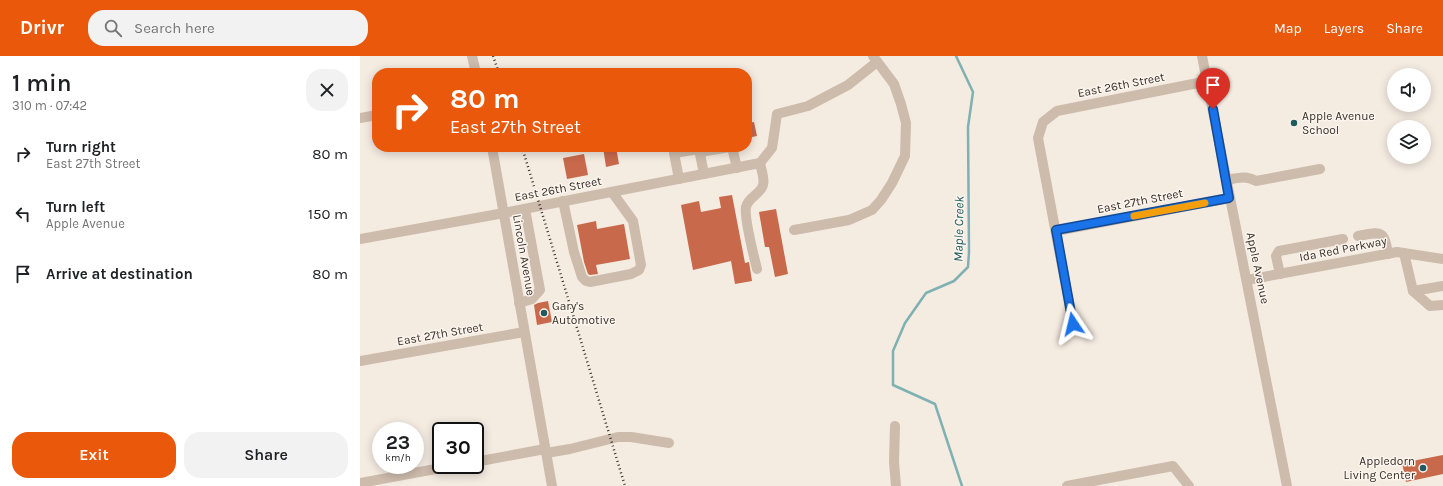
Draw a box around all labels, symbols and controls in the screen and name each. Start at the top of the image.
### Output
search box [88,10,368,46]
text: Drivr [20,17,64,39]
icon: search [102,17,124,39]
text: Search here [134,19,215,37]
text: Map [1274,20,1302,37]
text: Layers [1324,20,1364,37]
text: Share [1386,20,1423,37]
pin [1196,68,1230,109]
map controls [1387,68,1431,164]
button: sound [1387,68,1431,112]
text: 1 min [12,69,72,97]
button: close [306,69,348,111]
street label: East 26th Street [1076,70,1166,100]
icon: arrive [1202,74,1224,96]
text: 80 m [450,82,519,115]
icon: right [384,84,436,136]
text: 310 m · 07:42 [12,98,87,113]
place label: Apple Avenue School [1302,109,1375,137]
text: East 27th Street [450,116,581,138]
marker: Apple Avenue School [1289,118,1299,128]
button: layers [1387,120,1431,164]
text: Turn right [46,138,116,156]
icon: right [12,143,34,165]
text: 80 m [312,145,348,163]
text: East 27th Street [46,156,140,171]
street label: East 26th Street [513,174,603,204]
street label: East 27th Street [1096,186,1185,216]
water label: Maple Creek [950,196,967,262]
text: Turn left [46,198,105,216]
icon: left [12,203,34,225]
text: 150 m [308,205,348,223]
street label: Lincoln Avenue [510,213,538,297]
text: Apple Avenue [46,216,125,231]
street label: Apple Avenue [1244,231,1272,305]
street label: Ida Red Parkway [1298,234,1388,264]
icon: arrive [12,263,34,285]
text: Arrive at destination [46,265,193,283]
text: 80 m [312,265,348,283]
place label: Gary's Automotive [552,299,615,327]
position arrow [1052,303,1094,345]
marker: Gary's Automotive [539,308,549,318]
street label: East 27th Street [396,319,485,348]
speed limit sign: 30 [432,422,484,474]
text: 23 [386,431,410,454]
button: Exit [12,432,176,478]
button: Share [184,432,348,478]
text: km/h [385,452,411,464]
place label: Appledorn Living Center [1344,454,1416,482]
marker: Appledorn Living Center [1418,463,1428,473]

